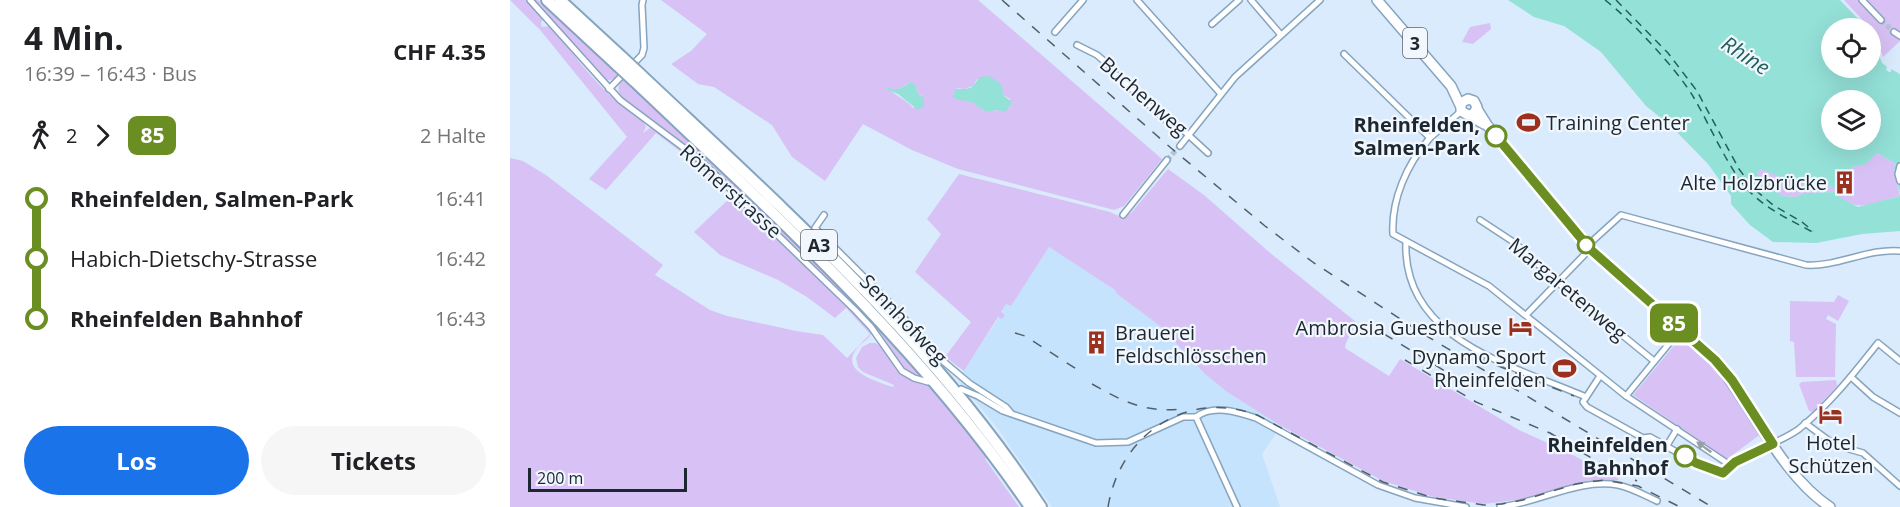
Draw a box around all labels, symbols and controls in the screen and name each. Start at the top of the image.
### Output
text: 4 Min. [24,15,124,60]
map controls [1821,18,1881,150]
button: locate [1821,18,1881,78]
road number: 3 [1403,28,1427,58]
water label: Rhine [1717,29,1775,81]
text: CHF 4.35 [393,36,486,66]
street label: Buchenweg [1094,50,1194,142]
text: 16:39 – 16:43 · Bus [24,60,197,87]
button: layers [1821,90,1881,150]
sports icon: Training Center [1515,109,1541,135]
place label: Training Center [1546,109,1690,136]
place label: Rheinfelden, Salmen-Park [1354,111,1481,161]
icon: walk [24,119,57,152]
icon: forward [86,119,119,152]
text: 85 [140,121,164,149]
text: 2 [66,122,77,149]
text: 2 Halte [420,122,486,149]
marker: Rheinfelden, Salmen-Park [1485,125,1507,147]
street label: Römerstrasse [674,138,788,244]
place label: Alte Holzbrücke [1681,169,1827,196]
building icon: Alte Holzbrücke [1832,169,1858,195]
text: Rheinfelden, Salmen-Park [70,183,354,213]
text: 16:41 [435,185,486,212]
road number: A3 [801,230,837,260]
street label: Margaretenweg [1503,231,1633,347]
unlabelled marker [1577,236,1595,254]
text: Habich-Dietschy-Strasse [70,243,317,273]
text: 16:42 [435,245,486,272]
street label: Sennhofweg [854,268,954,370]
text: Rheinfelden Bahnhof [70,303,302,333]
line badge: 85 [1647,304,1701,342]
text: 16:43 [435,305,486,332]
text: 85 [1662,309,1686,337]
place label: Ambrosia Guesthouse [1295,314,1502,341]
hotel icon: Ambrosia Guesthouse [1507,314,1533,340]
place label: Brauerei Feldschlösschen [1115,319,1267,369]
building icon: Brauerei Feldschlösschen [1084,330,1110,356]
place label: Dynamo Sport Rheinfelden [1412,343,1546,393]
sports icon: Dynamo Sport Rheinfelden [1551,355,1577,381]
hotel icon: Hotel Schützen [1818,402,1844,428]
button: Los [24,426,249,495]
button: Tickets [261,426,486,495]
place label: Hotel Schützen [1788,429,1874,479]
place label: Rheinfelden Bahnhof [1547,431,1669,481]
one-way arrow [1696,441,1712,453]
marker: Rheinfelden Bahnhof [1674,445,1696,467]
scale bar [528,465,687,492]
text: 200 m [537,467,583,489]

